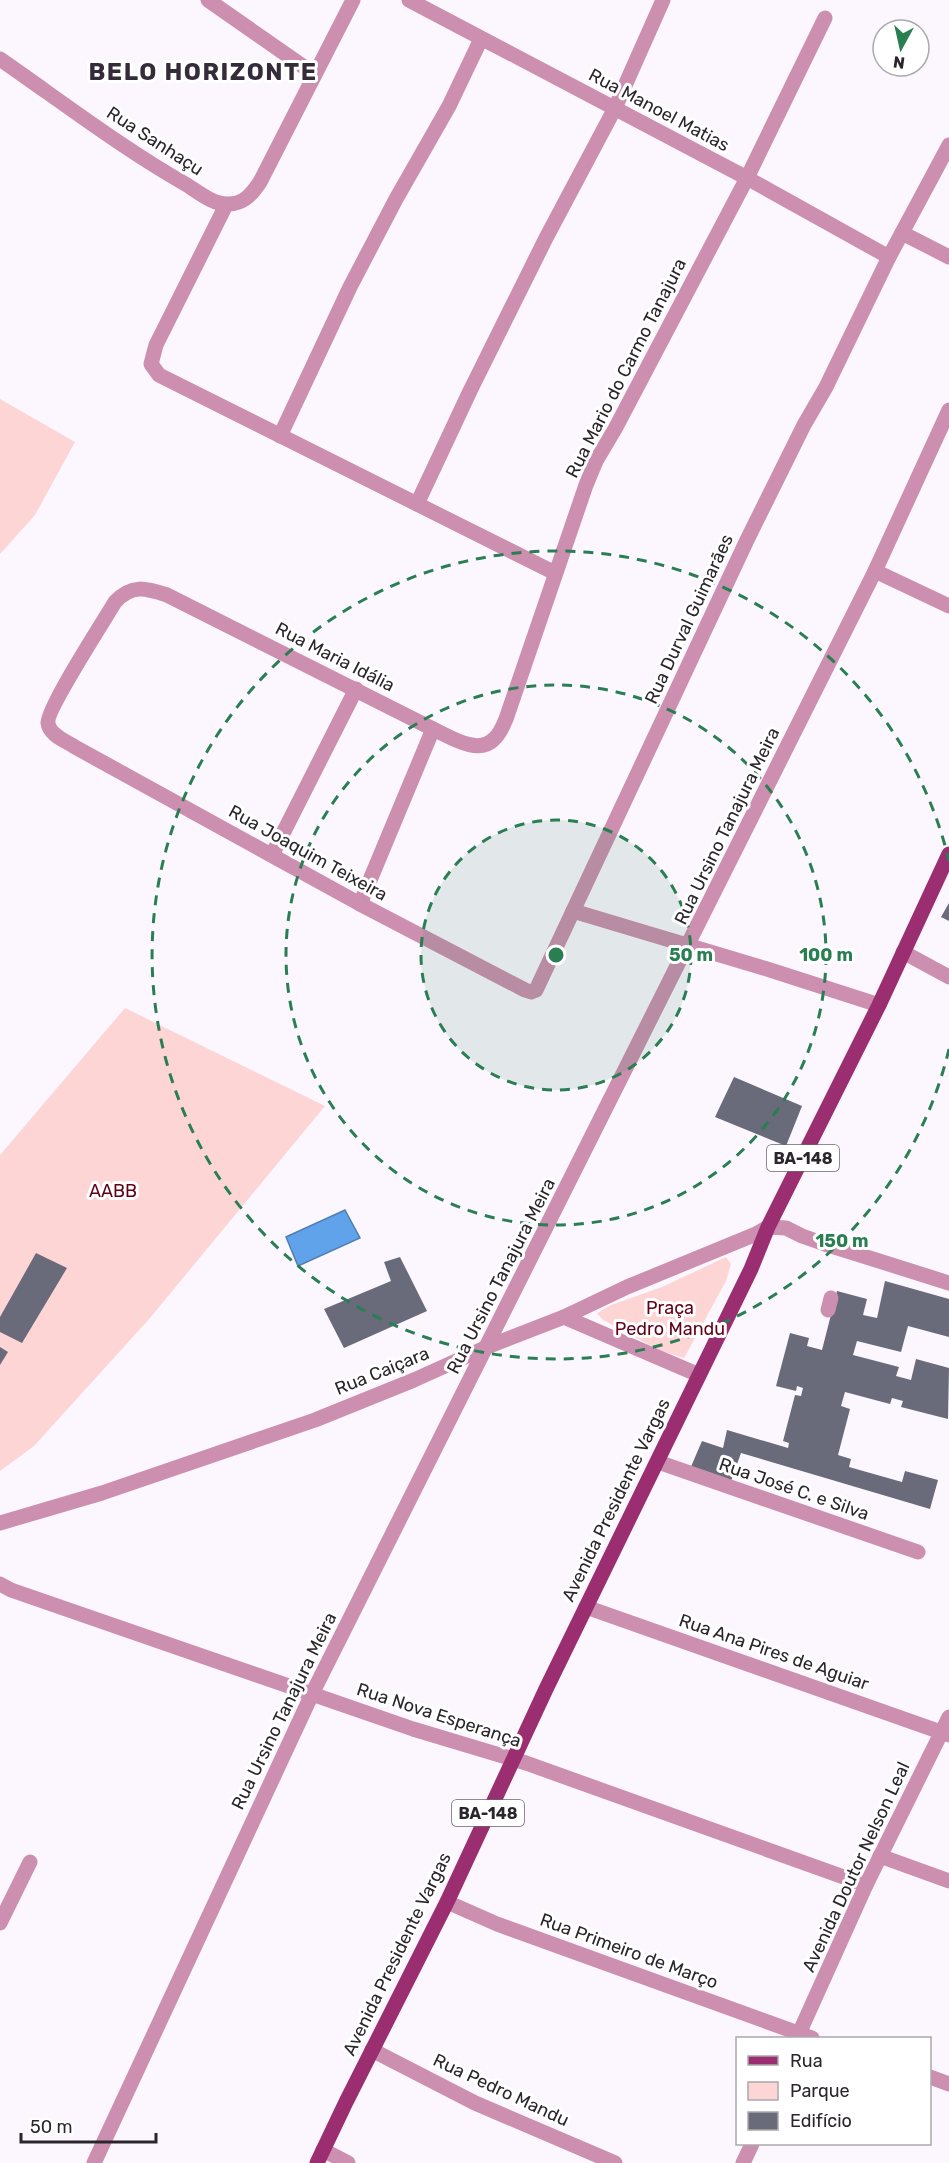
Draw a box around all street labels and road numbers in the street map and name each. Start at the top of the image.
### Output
street label: Rua Manoel Matias [585,64,733,156]
street label: Rua Sanhaçu [103,102,207,180]
street label: Rua Mario do Carmo Tanajura [561,255,691,481]
street label: Rua Durval Guimarães [640,531,738,707]
street label: Rua Maria Idália [272,617,398,697]
street label: Rua Ursino Tanajura Meira [670,724,784,928]
street label: Rua Joaquim Teixeira [225,800,391,906]
road number: BA-148 [767,1145,839,1171]
street label: Rua Ursino Tanajura Meira [442,1174,560,1378]
street label: Rua Caiçara [332,1342,432,1400]
street label: Avenida Presidente Vargas [557,1395,675,1605]
street label: Rua José C. e Silva [716,1453,872,1525]
street label: Rua Ursino Tanajura Meira [227,1609,341,1813]
street label: Rua Ana Pires de Aguiar [676,1609,872,1695]
street label: Rua Nova Esperança [354,1678,524,1752]
street label: Avenida Doutor Nelson Leal [798,1758,914,1976]
road number: BA-148 [452,1800,524,1826]
street label: Avenida Presidente Vargas [338,1849,456,2059]
street label: Rua Primeiro de Março [537,1909,721,1993]
street label: Rua Pedro Mandu [430,2049,572,2131]

